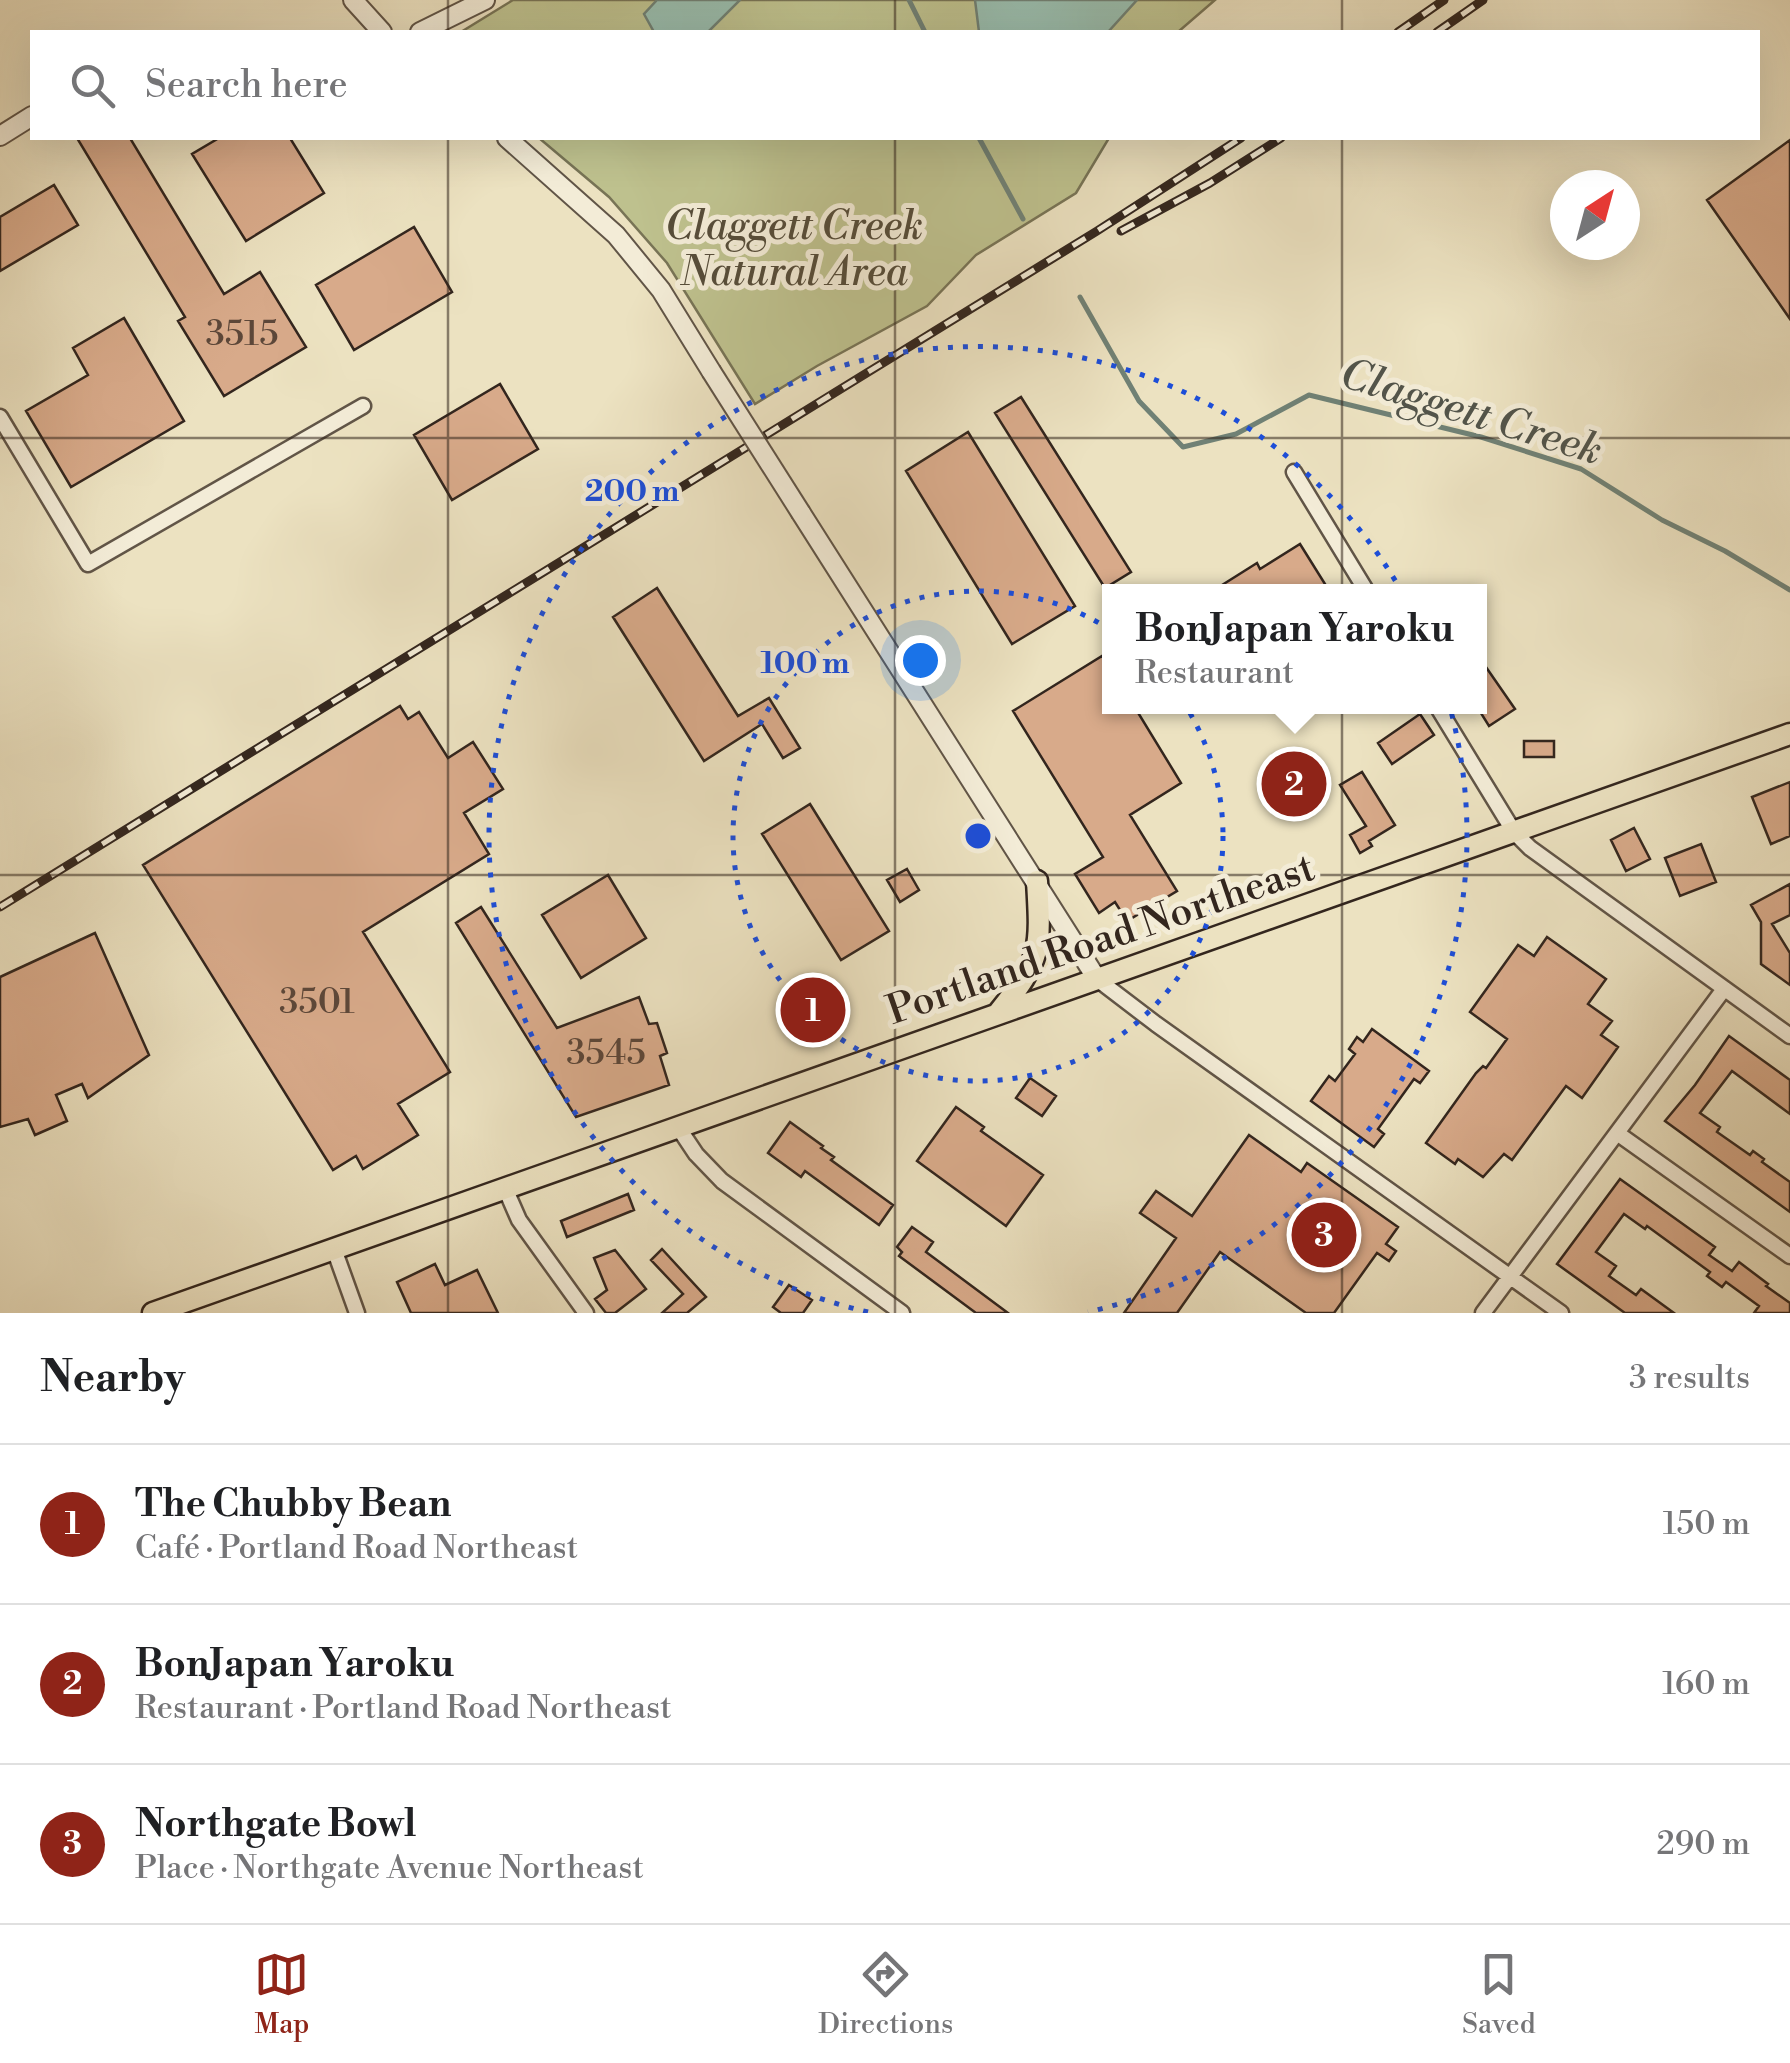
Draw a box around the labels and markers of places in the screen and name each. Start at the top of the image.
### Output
pin: 2 [1262,746,1326,822]
centre of rings [960,818,996,854]
pin: 1 [780,972,846,1048]
pin: 3 [1292,1198,1356,1272]

